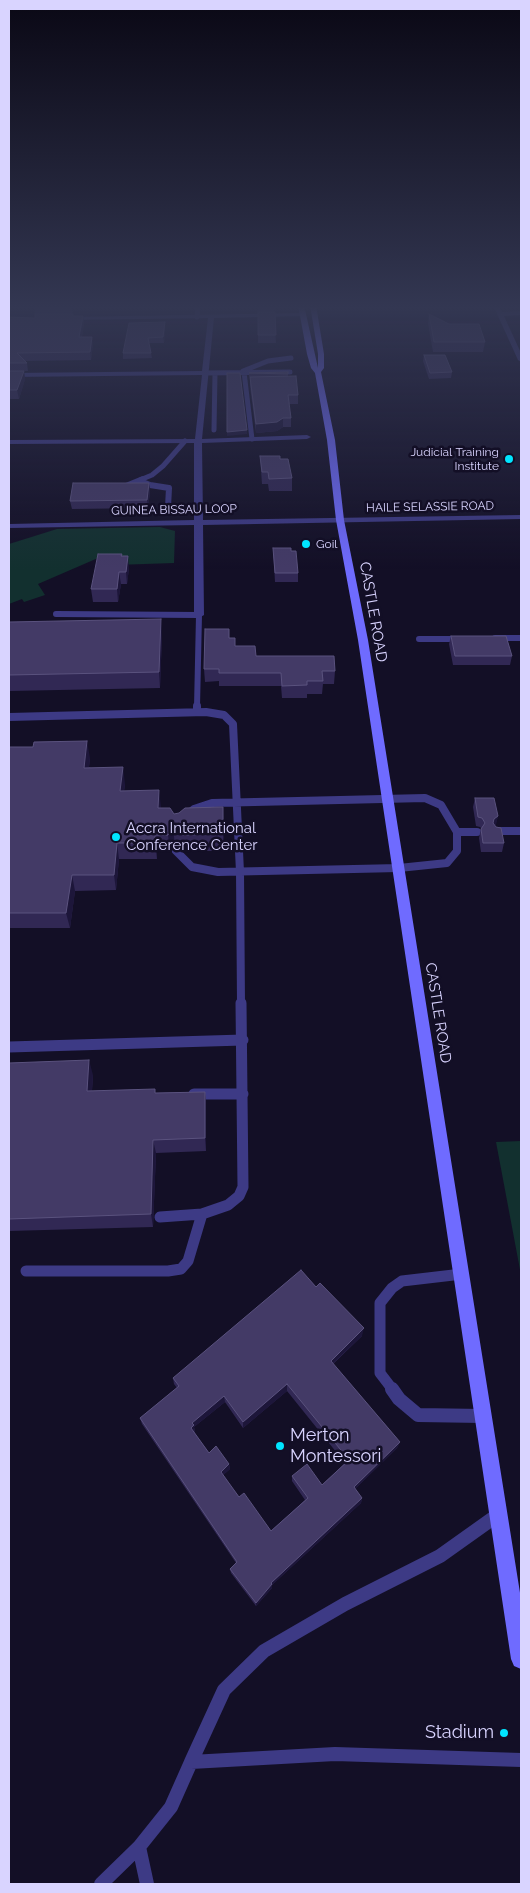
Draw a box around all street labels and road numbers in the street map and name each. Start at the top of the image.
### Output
street label: HAILE SELASSIE ROAD [366,499,494,515]
street label: GUINEA BISSAU LOOP [111,502,237,518]
street label: CASTLE ROAD [355,560,391,664]
street label: CASTLE ROAD [421,961,455,1065]

